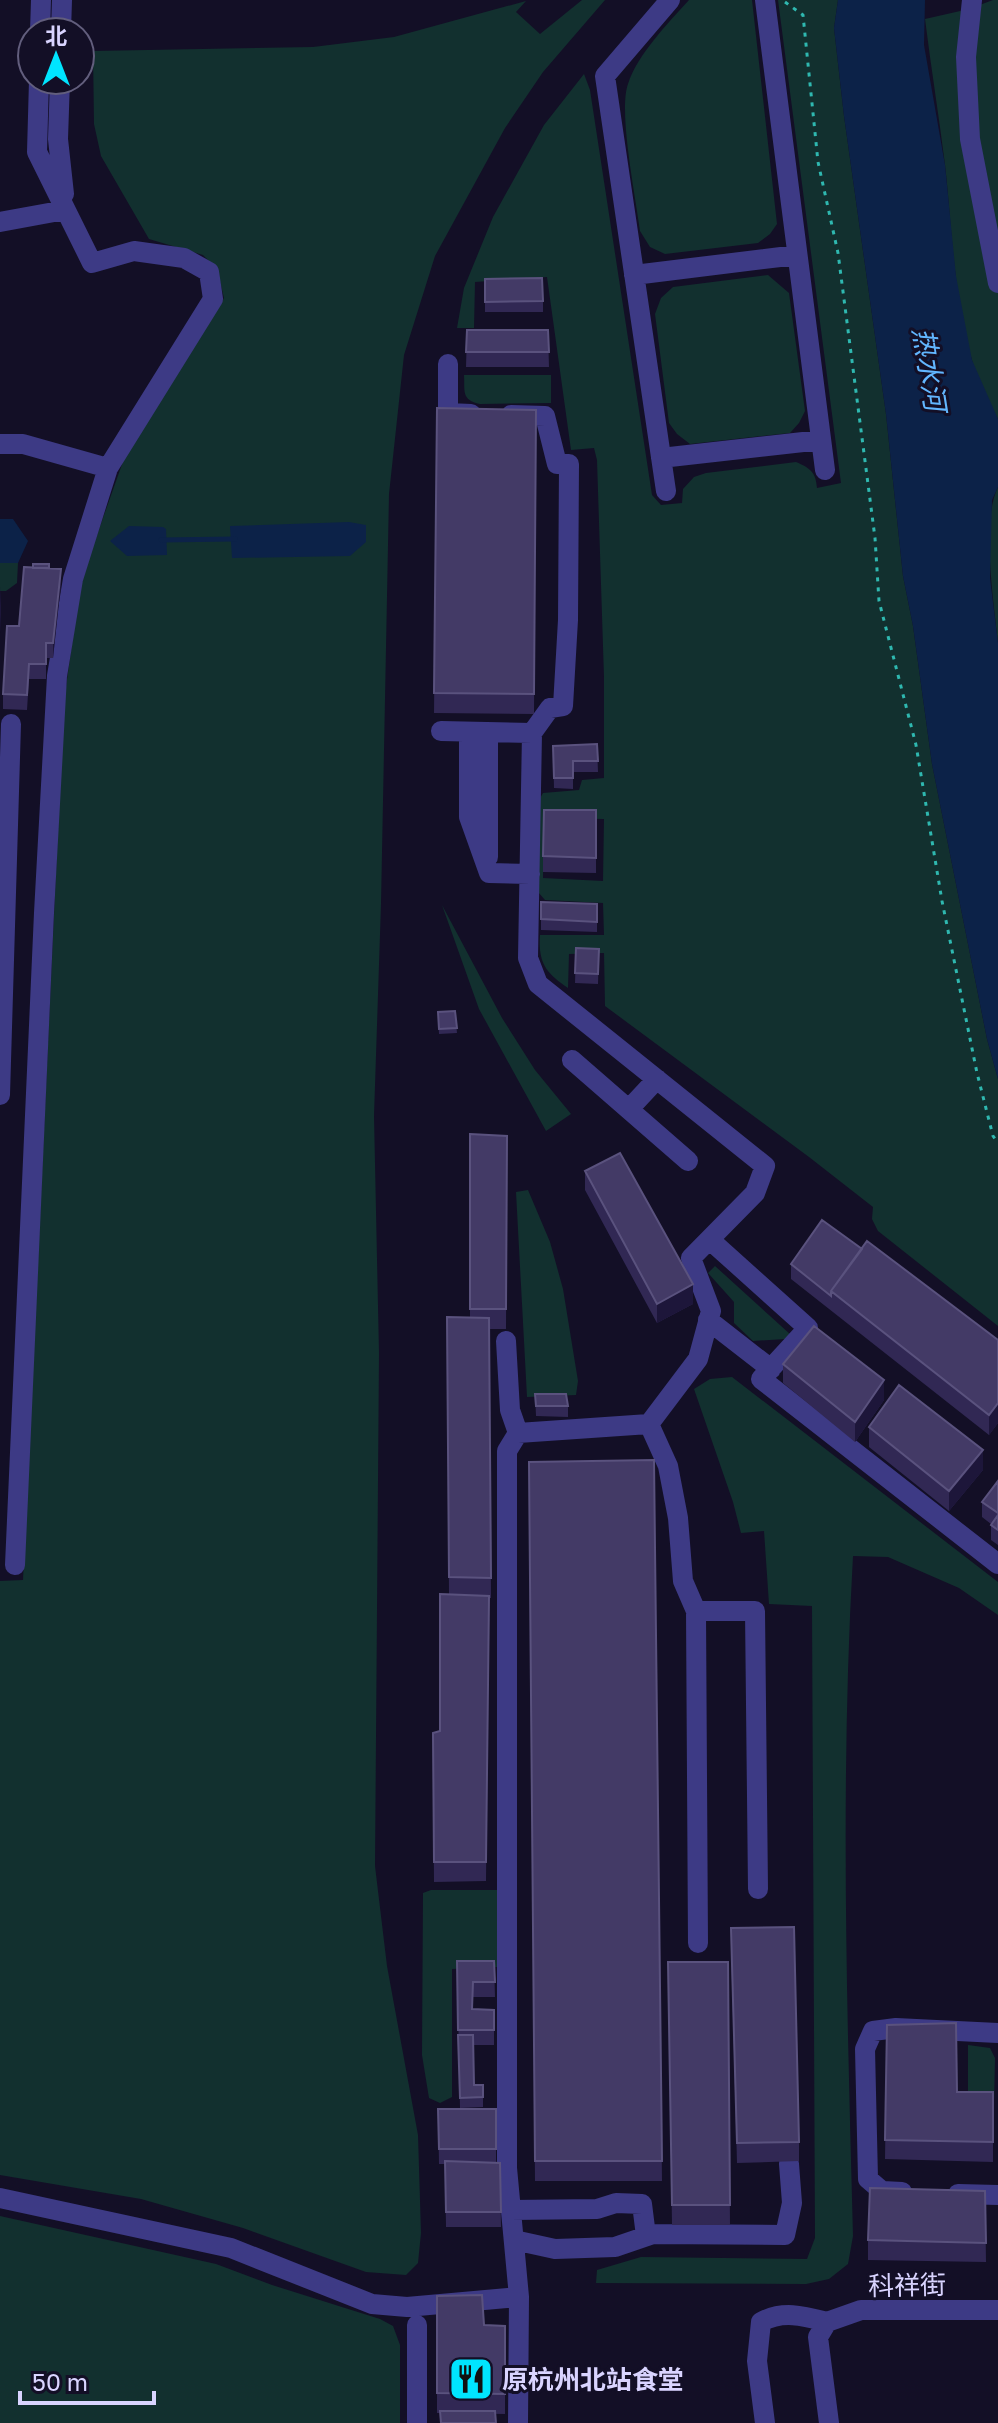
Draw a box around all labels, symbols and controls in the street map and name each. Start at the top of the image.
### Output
north arrow [16,16,96,96]
text: 北 [45,22,67,49]
water label: 热水河 [907,325,954,418]
street label: 科祥街 [868,2269,946,2301]
scale bar [20,2355,154,2405]
restaurant icon: 原杭州北站食堂 [447,2355,495,2403]
place label: 原杭州北站食堂 [502,2364,684,2395]
text: 50 m [32,2367,88,2396]

